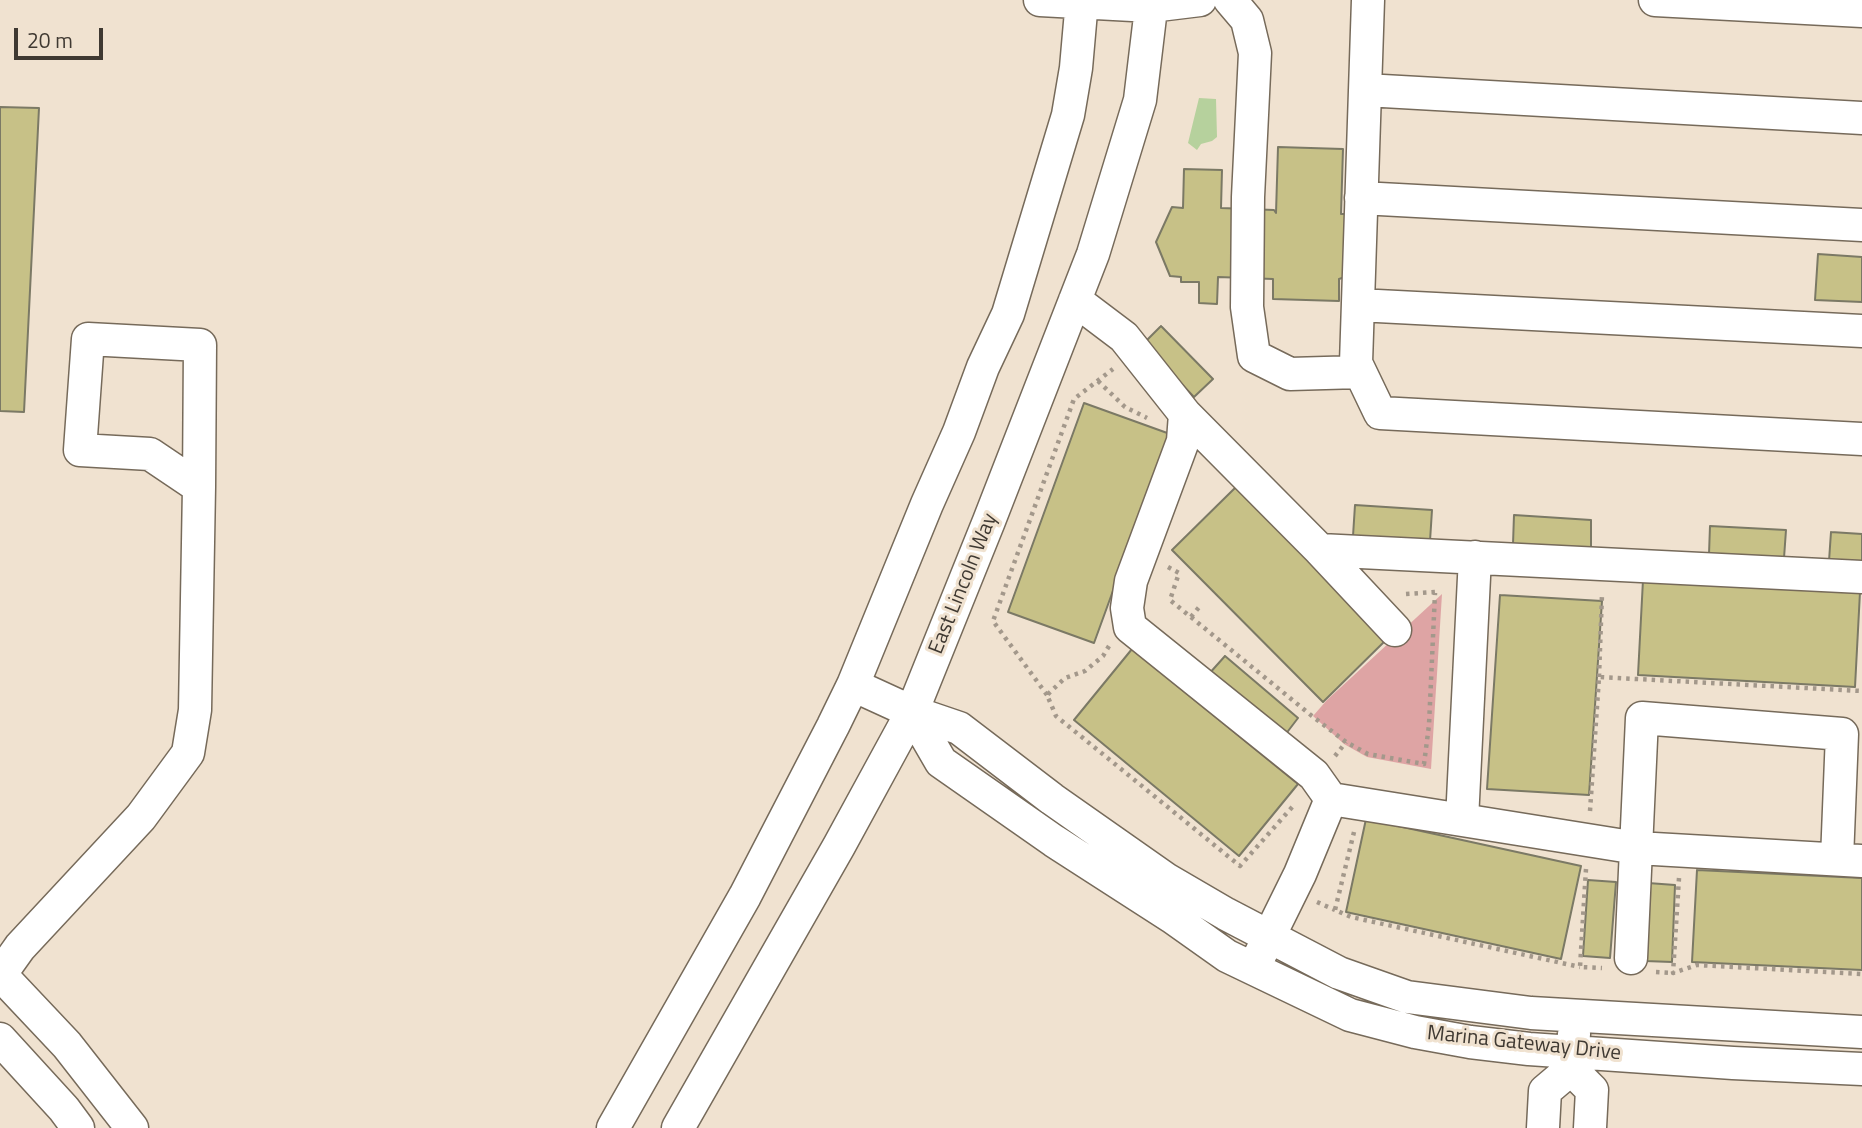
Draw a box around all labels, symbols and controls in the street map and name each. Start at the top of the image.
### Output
scale bar [18,14,107,58]
text: 20 m [27,24,73,56]
street label: East Lincoln Way [924,510,1004,658]
street label: Marina Gateway Drive [1426,1021,1622,1067]

